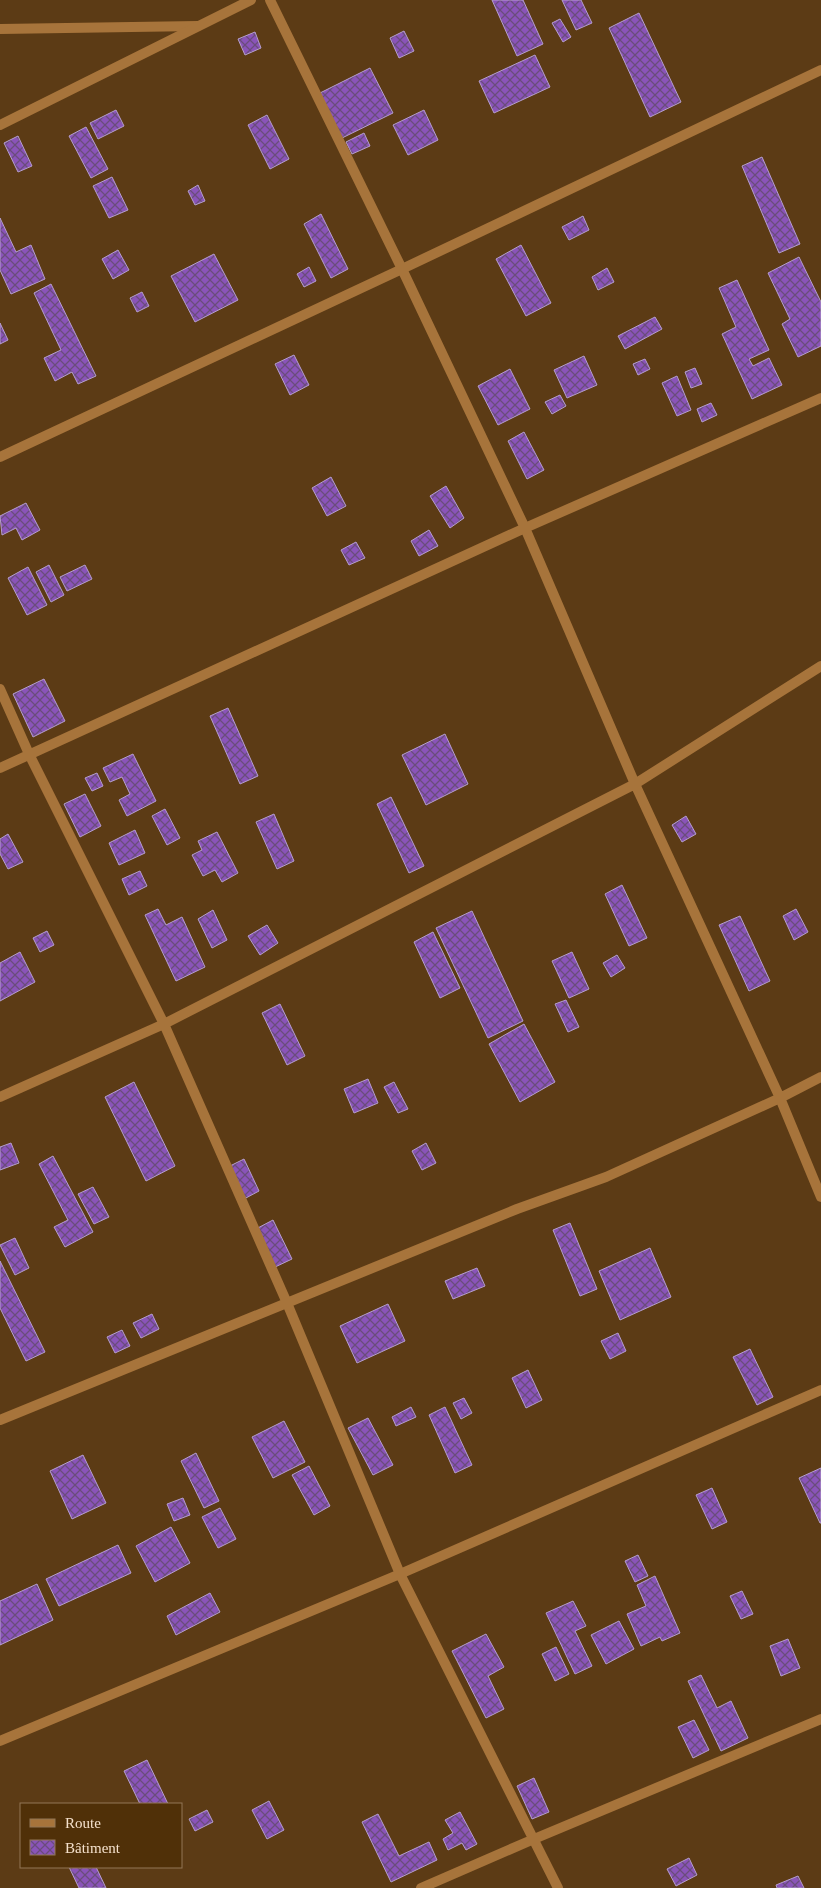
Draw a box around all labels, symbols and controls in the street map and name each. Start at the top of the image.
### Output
legend [20,1803,182,1868]
text: Route [65,1815,101,1831]
text: Bâtiment [65,1840,121,1856]

